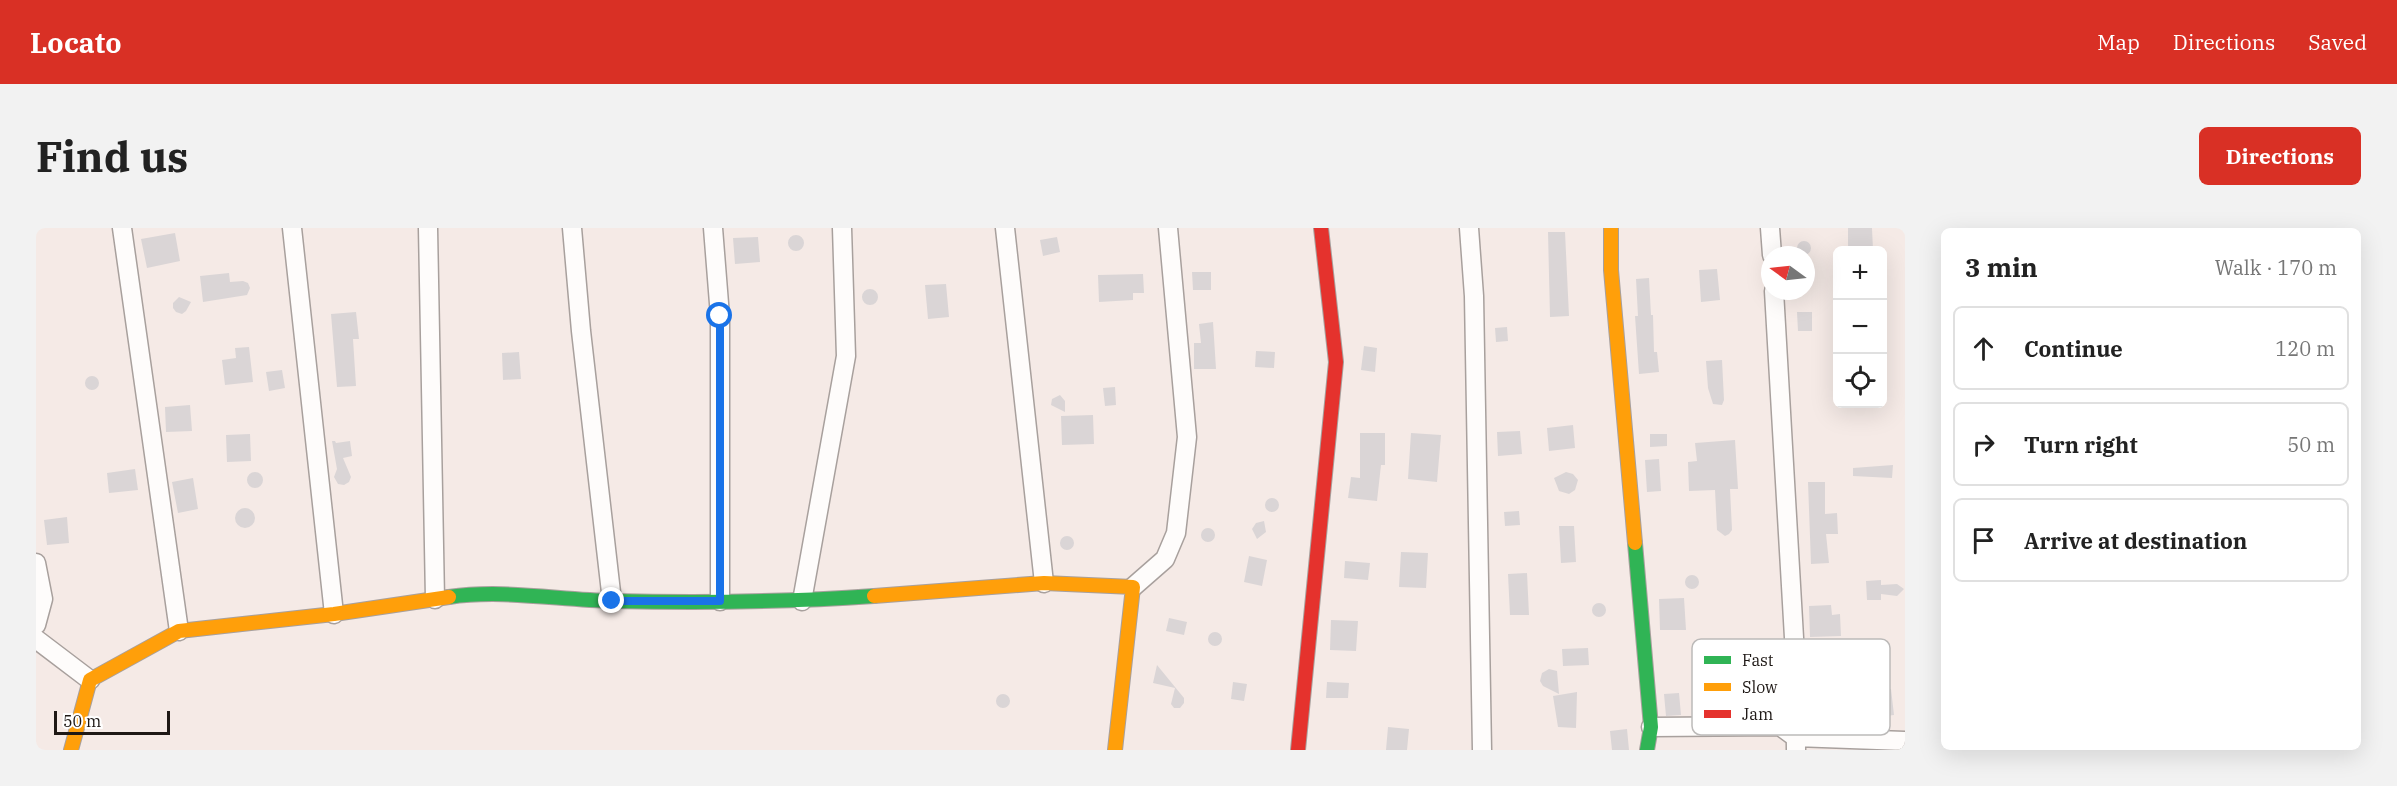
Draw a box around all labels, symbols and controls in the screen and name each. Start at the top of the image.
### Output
text: Locato [30,24,122,61]
text: Map [2097,28,2140,56]
text: Directions [2173,28,2275,56]
text: Saved [2308,28,2367,56]
button: Directions [2199,127,2361,185]
text: Find us [36,129,188,184]
north arrow [1761,246,1815,300]
map controls [1833,246,1887,408]
button: + [1833,246,1887,300]
text: 3 min [1965,250,2038,284]
text: Walk · 170 m [2215,254,2337,281]
button: − [1833,300,1887,354]
route start [706,302,732,328]
icon: ahead [1967,332,2000,365]
text: Continue [2024,334,2123,363]
text: 120 m [2275,335,2335,362]
button: locate [1833,354,1887,408]
icon: right [1967,428,2000,461]
text: Turn right [2024,430,2138,459]
text: 50 m [2287,431,2335,458]
icon: arrive [1967,524,2000,557]
text: Arrive at destination [2024,526,2247,555]
route end [598,587,624,613]
legend [1692,639,1890,735]
text: Fast [1742,650,1774,670]
text: Slow [1742,677,1778,697]
text: Jam [1742,704,1773,724]
scale bar [54,708,170,736]
text: 50 m [63,711,101,731]

